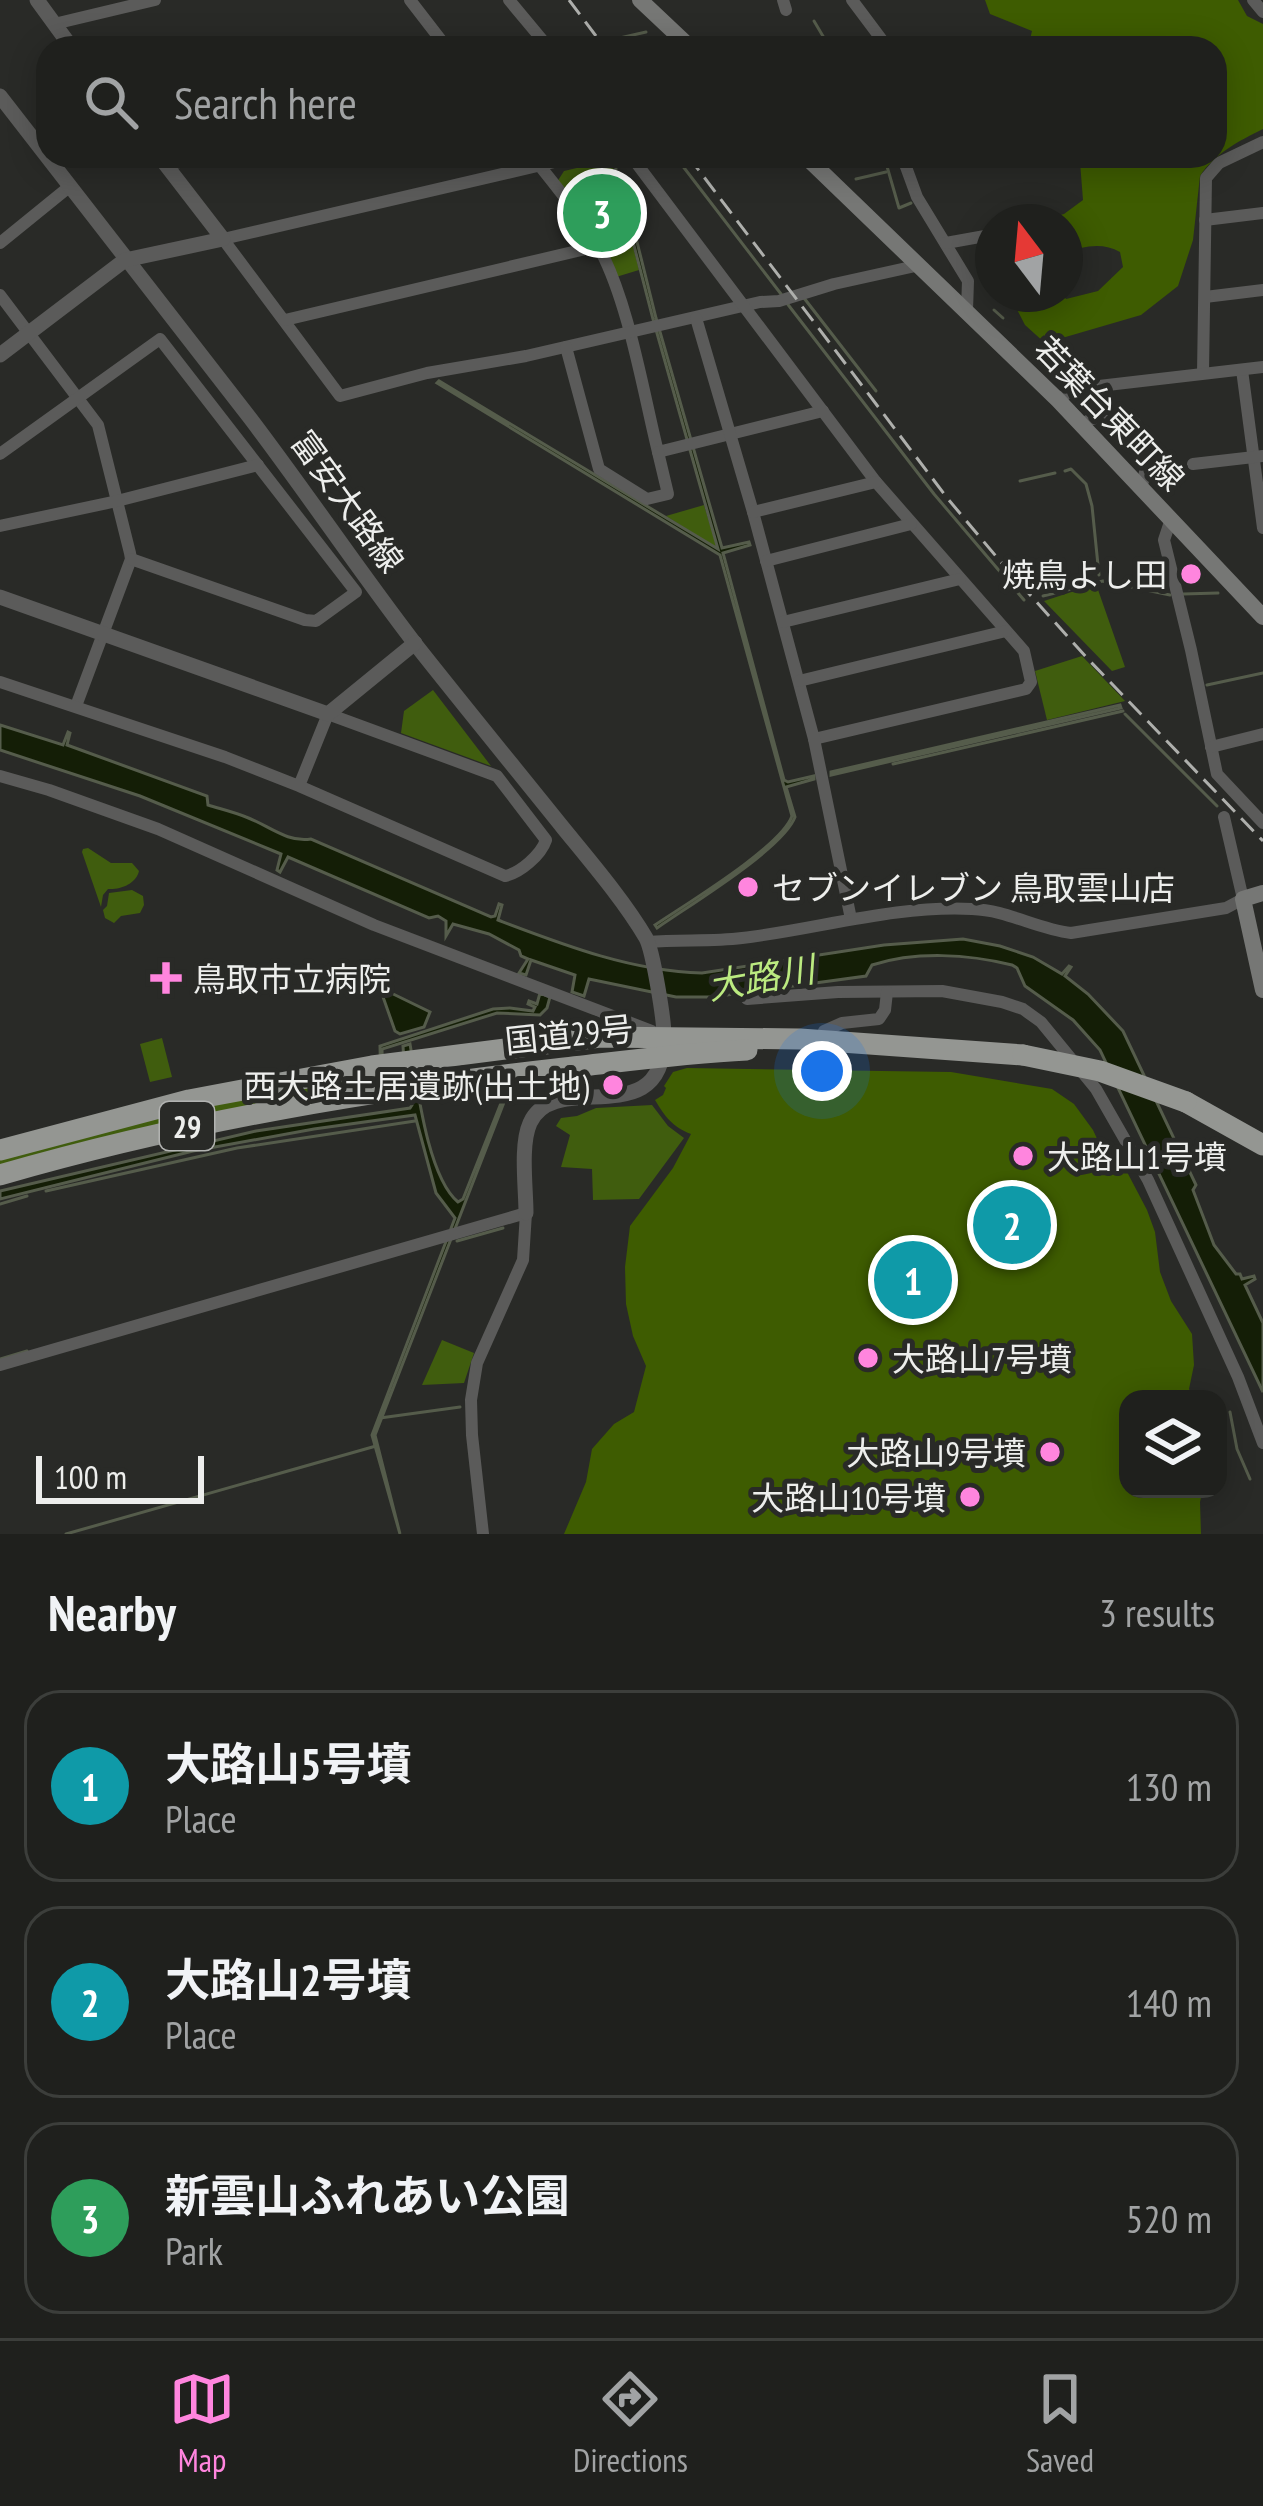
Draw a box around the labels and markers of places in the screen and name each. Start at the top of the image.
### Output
pin: 3 [563,168,641,258]
place label: 焼鳥よし田 [1002,553,1167,596]
marker: 焼鳥よし田 [1178,561,1204,587]
place label: セブンイレブン 鳥取雲山店 [772,866,1175,909]
marker: セブンイレブン 鳥取雲山店 [735,874,761,900]
place label: 鳥取市立病院 [193,957,391,1000]
marker: 鳥取市立病院 [150,962,182,994]
place label: 西大路土居遺跡(出土地) [244,1064,589,1107]
marker: 西大路土居遺跡(出土地) [600,1072,626,1098]
place label: 大路山1号墳 [1047,1135,1227,1178]
marker: 大路山1号墳 [1010,1143,1036,1169]
pin: 2 [973,1180,1051,1270]
pin: 1 [874,1235,952,1325]
place label: 大路山7号墳 [892,1337,1072,1380]
marker: 大路山7号墳 [855,1345,881,1371]
place label: 大路山9号墳 [846,1431,1026,1474]
marker: 大路山9号墳 [1037,1439,1063,1465]
place label: 大路山10号墳 [751,1476,946,1519]
marker: 大路山10号墳 [957,1484,983,1510]

